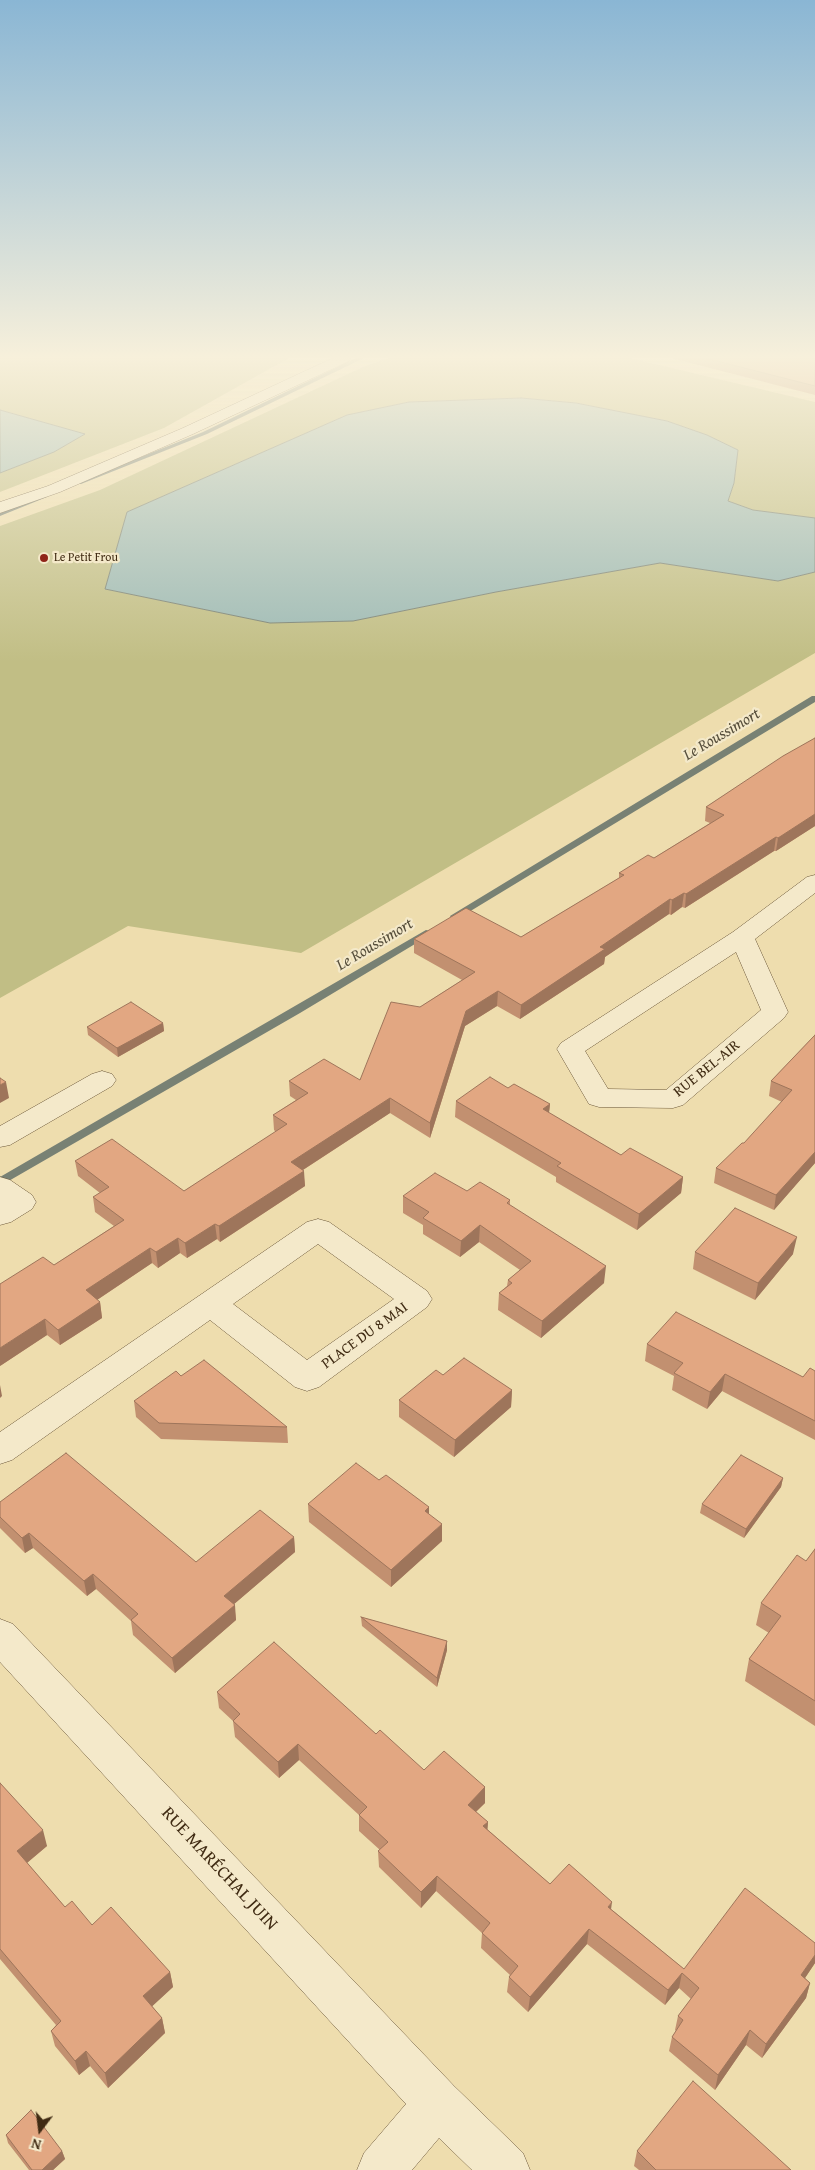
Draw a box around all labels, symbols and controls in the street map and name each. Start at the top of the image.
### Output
place label: Le Petit Frou [54,551,118,565]
marker: Le Petit Frou [38,552,50,564]
water label: Le Roussimort [680,705,764,765]
water label: Le Roussimort [333,915,417,975]
street label: RUE BEL-AIR [670,1037,744,1101]
street label: PLACE DU 8 MAI [318,1299,412,1373]
street label: RUE MARÉCHAL JUIN [156,1803,282,1935]
north arrow [15,2105,65,2155]
text: N [29,2134,43,2155]

